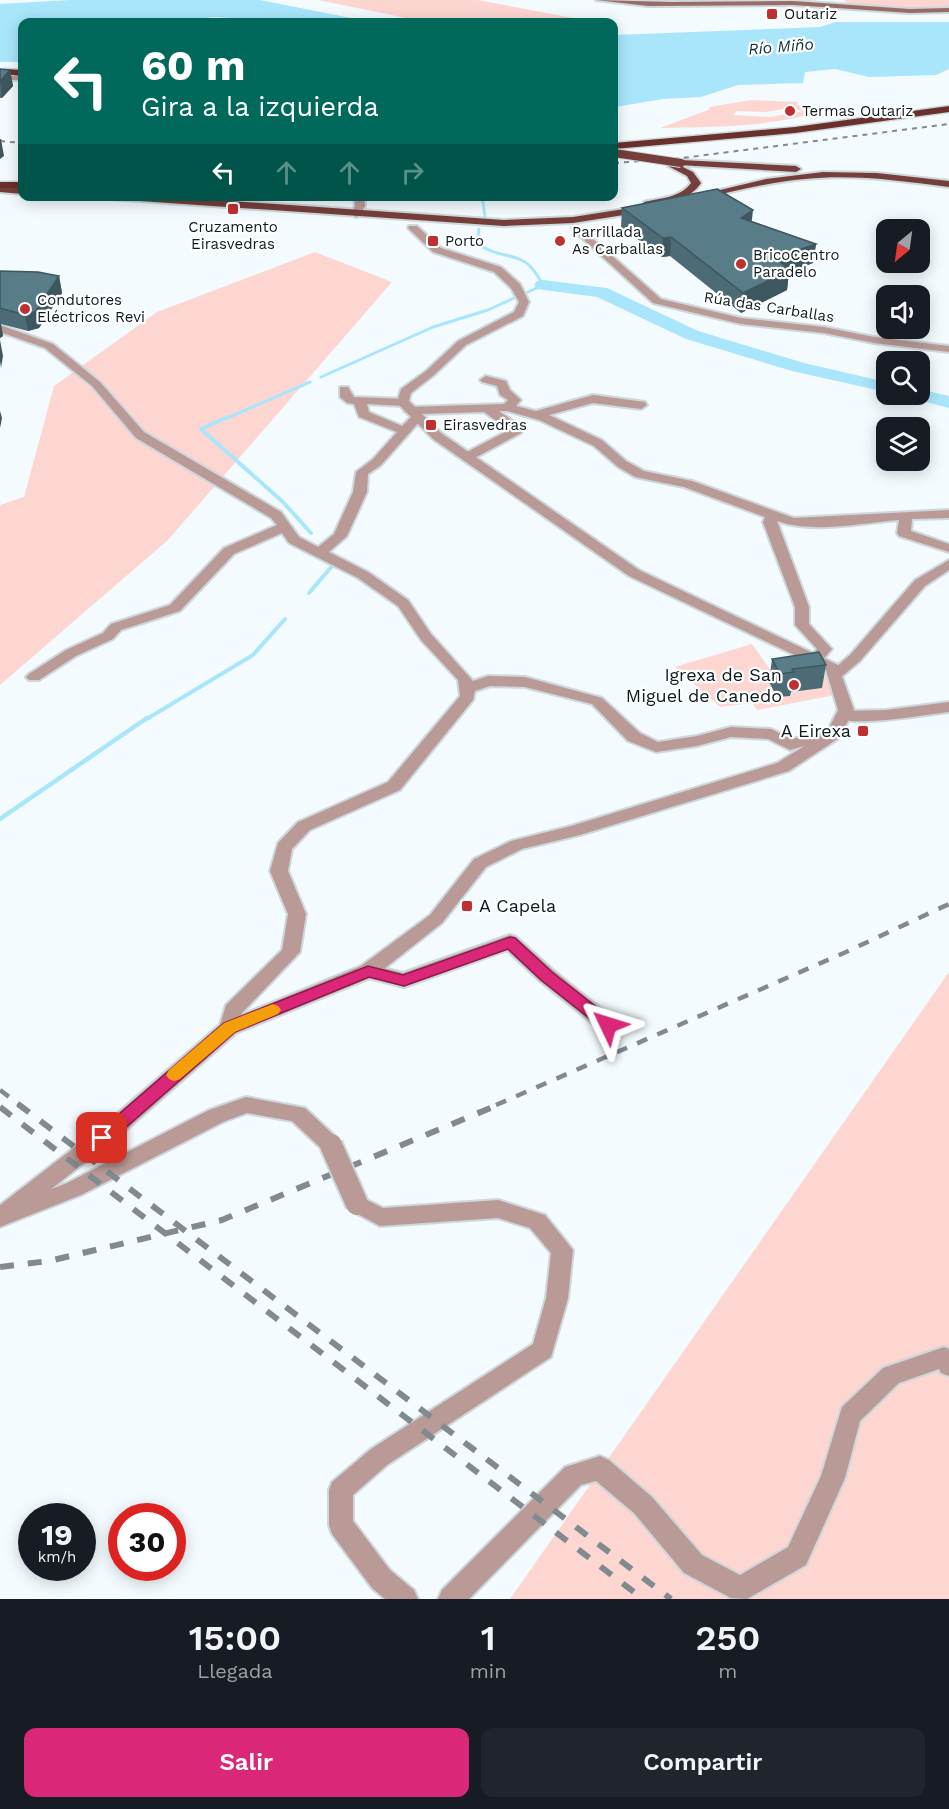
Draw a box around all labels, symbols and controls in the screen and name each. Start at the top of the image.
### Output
place label: Outariz [784,5,837,23]
marker: Outariz [765,7,779,21]
water label: Río Miño [747,34,815,59]
text: 60 m [141,41,245,90]
icon: left [42,42,120,120]
text: Gira a la izquierda [141,91,379,123]
place label: Termas Outariz [802,102,913,120]
marker: Termas Outariz [783,104,797,118]
icon: left [207,156,240,189]
icon: ahead [270,156,303,189]
icon: ahead [333,156,366,189]
icon: right [396,156,429,189]
marker: Cruzamento Eirasvedras [226,202,240,216]
place label: Cruzamento Eirasvedras [188,218,278,253]
north arrow [876,219,930,273]
map controls [876,219,930,471]
place label: Parrillada As Carballas [572,223,663,258]
place label: Porto [445,232,484,250]
marker: Porto [426,234,440,248]
marker: Parrillada As Carballas [553,234,567,248]
place label: BricoCentro Paradelo [753,246,840,281]
marker: BricoCentro Paradelo [734,257,748,271]
button: sound [876,285,930,339]
street label: Rúa das Carballas [703,288,835,326]
place label: Condutores Eléctricos Revi [37,291,145,326]
marker: Condutores Eléctricos Revi [18,302,32,316]
button: search [876,351,930,405]
place label: Eirasvedras [443,416,527,434]
button: layers [876,417,930,471]
marker: Eirasvedras [424,418,438,432]
place label: Igrexa de San Miguel de Canedo [626,664,782,706]
marker: Igrexa de San Miguel de Canedo [787,678,801,692]
place label: A Eirexa [781,720,851,741]
marker: A Eirexa [856,724,870,738]
place label: A Capela [479,895,556,916]
marker: A Capela [460,899,474,913]
position arrow [576,993,640,1057]
pin [76,1112,127,1163]
icon: arrive [85,1121,118,1154]
speed limit sign: 30 [108,1503,186,1581]
text: 19 [41,1517,73,1552]
text: km/h [38,1548,76,1566]
text: 15:00 [189,1617,281,1659]
text: 1 [481,1617,496,1659]
text: 250 [695,1617,760,1659]
text: Llegada [197,1659,273,1683]
text: min [470,1659,507,1683]
text: m [718,1659,737,1683]
button: Salir [24,1728,469,1797]
button: Compartir [481,1728,925,1797]

